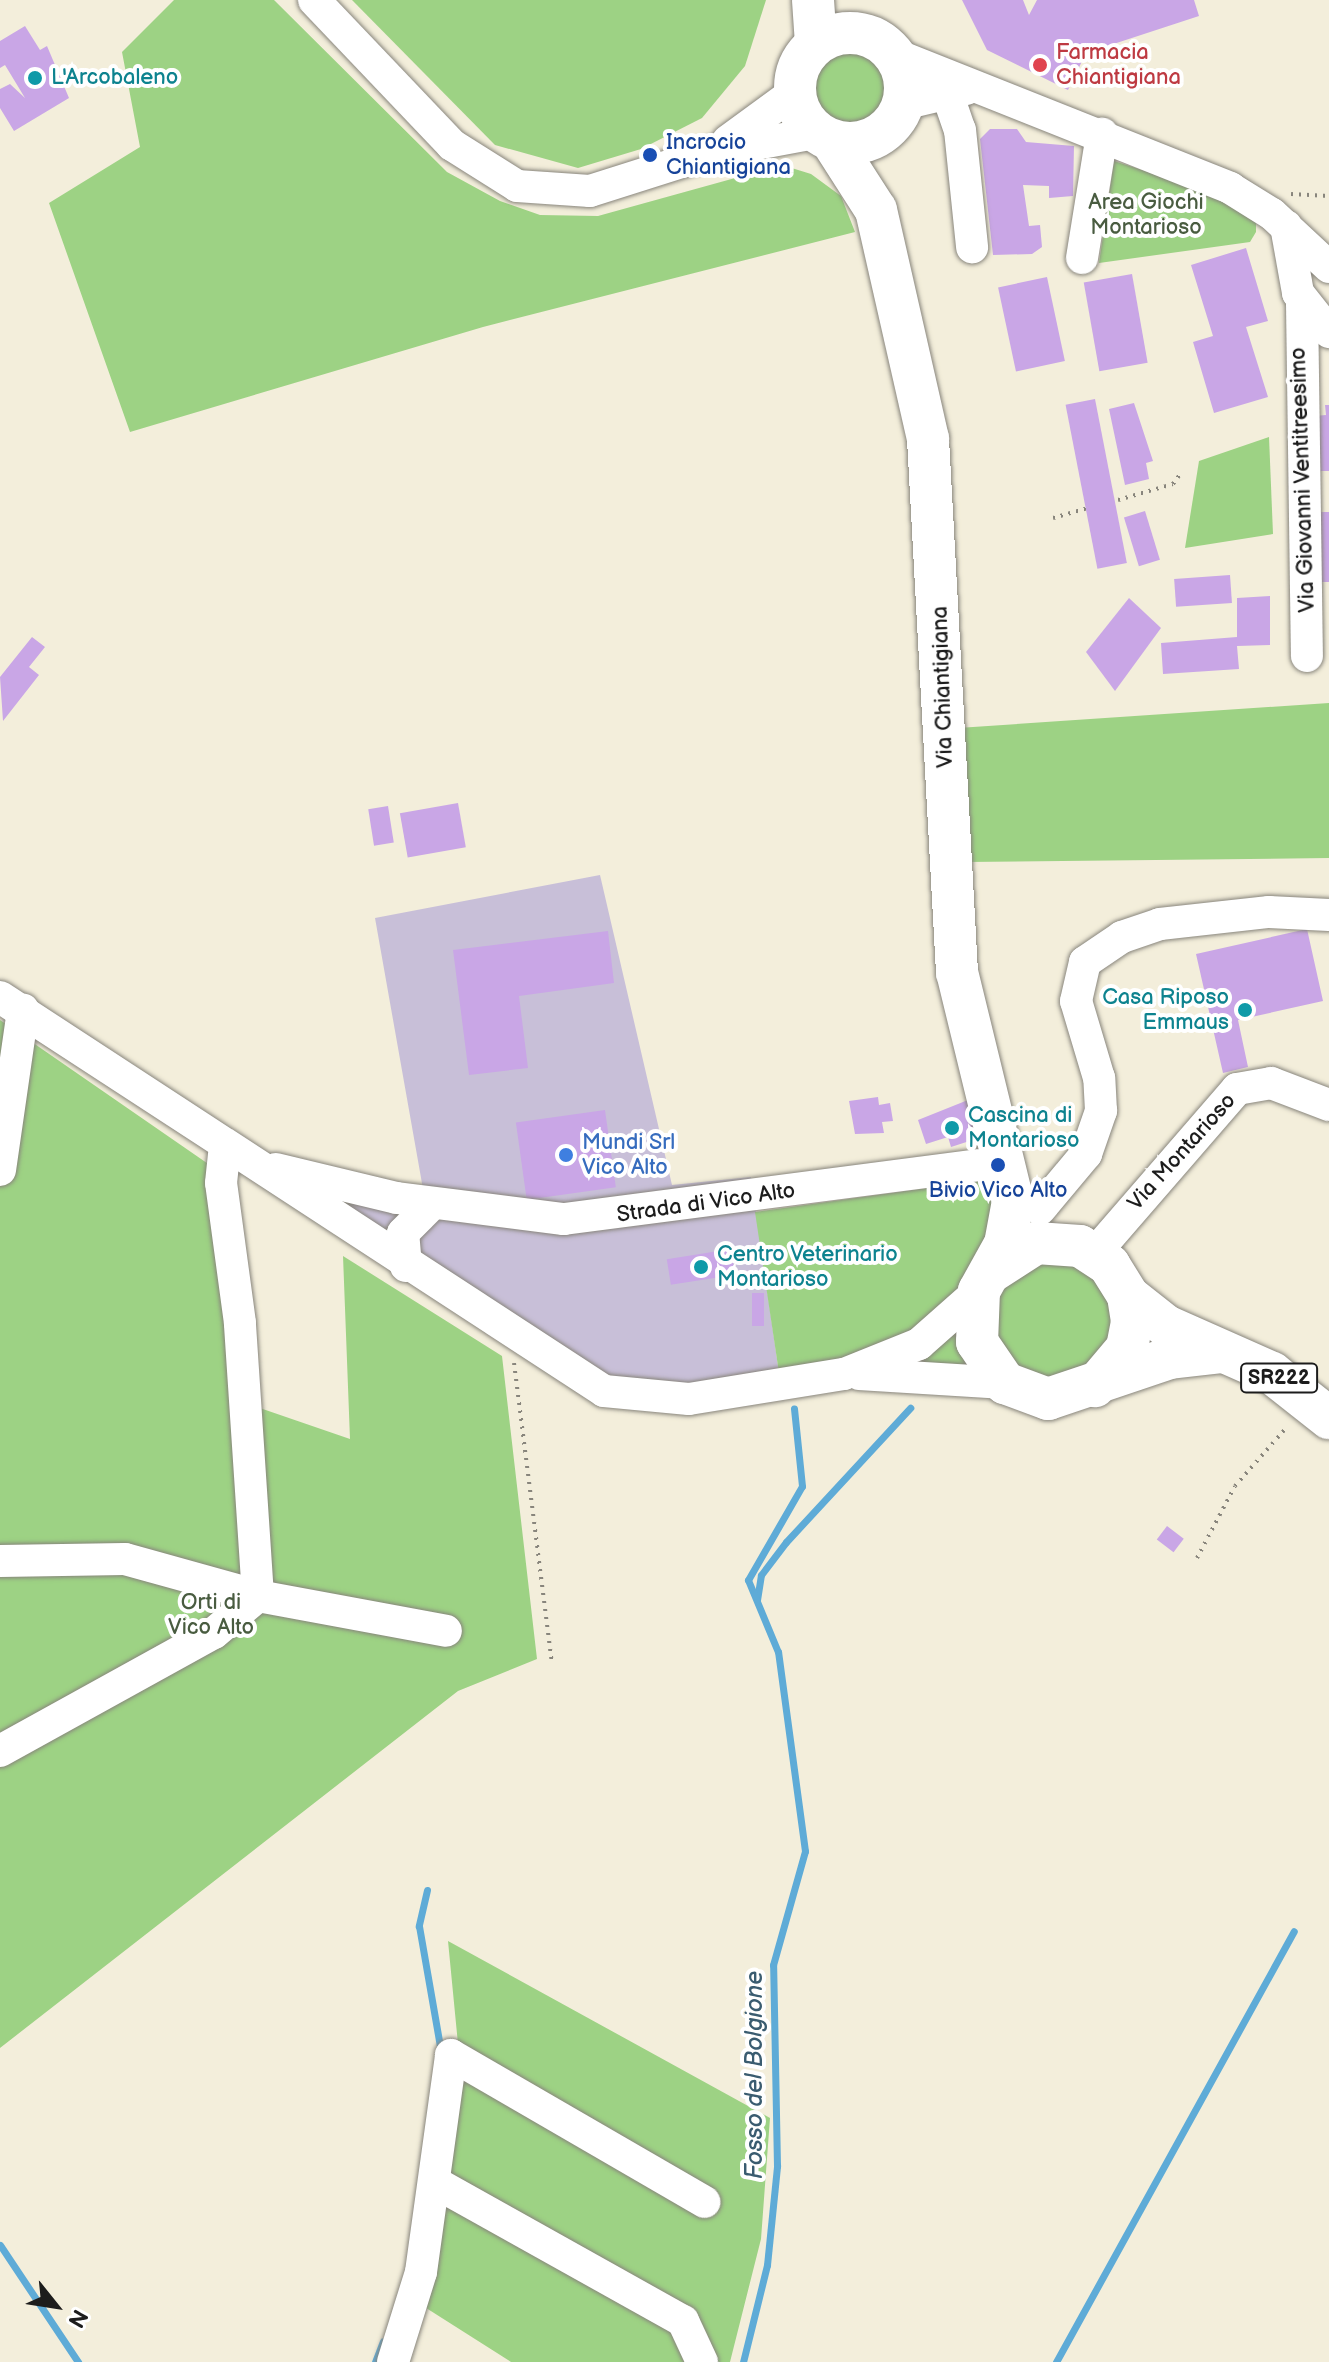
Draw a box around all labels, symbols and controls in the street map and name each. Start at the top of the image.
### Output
place label: Farmacia Chiantigiana [1056,39,1181,90]
marker: Farmacia Chiantigiana [1031,56,1049,74]
place label: L'Arcobaleno [51,65,178,91]
marker: L'Arcobaleno [26,69,44,87]
place label: Incrocio Chiantigiana [666,129,791,180]
marker: Incrocio Chiantigiana [641,146,659,164]
park label: Area Giochi Montarioso [1088,189,1204,240]
street label: Via Giovanni Ventitreesimo [1285,347,1321,613]
street label: Via Chiantigiana [927,606,959,768]
place label: Casa Riposo Emmaus [1102,984,1229,1036]
marker: Casa Riposo Emmaus [1236,1001,1254,1019]
street label: Via Montarioso [1122,1088,1242,1216]
place label: Cascina di Montarioso [968,1102,1079,1154]
marker: Cascina di Montarioso [943,1119,961,1137]
place label: Mundi Srl Vico Alto [582,1129,675,1180]
marker: Mundi Srl Vico Alto [557,1146,575,1164]
marker: Bivio Vico Alto [989,1156,1007,1174]
street label: Strada di Vico Alto [615,1177,797,1229]
place label: Bivio Vico Alto [928,1178,1068,1204]
place label: Centro Veterinario Montarioso [717,1241,898,1292]
marker: Centro Veterinario Montarioso [692,1258,710,1276]
road number: SR222 [1239,1362,1319,1394]
park label: Orti di Vico Alto [168,1589,254,1640]
water label: Fosso del Bolgione [741,1971,769,2179]
north arrow [16,2266,96,2346]
text: N [61,2304,93,2332]

